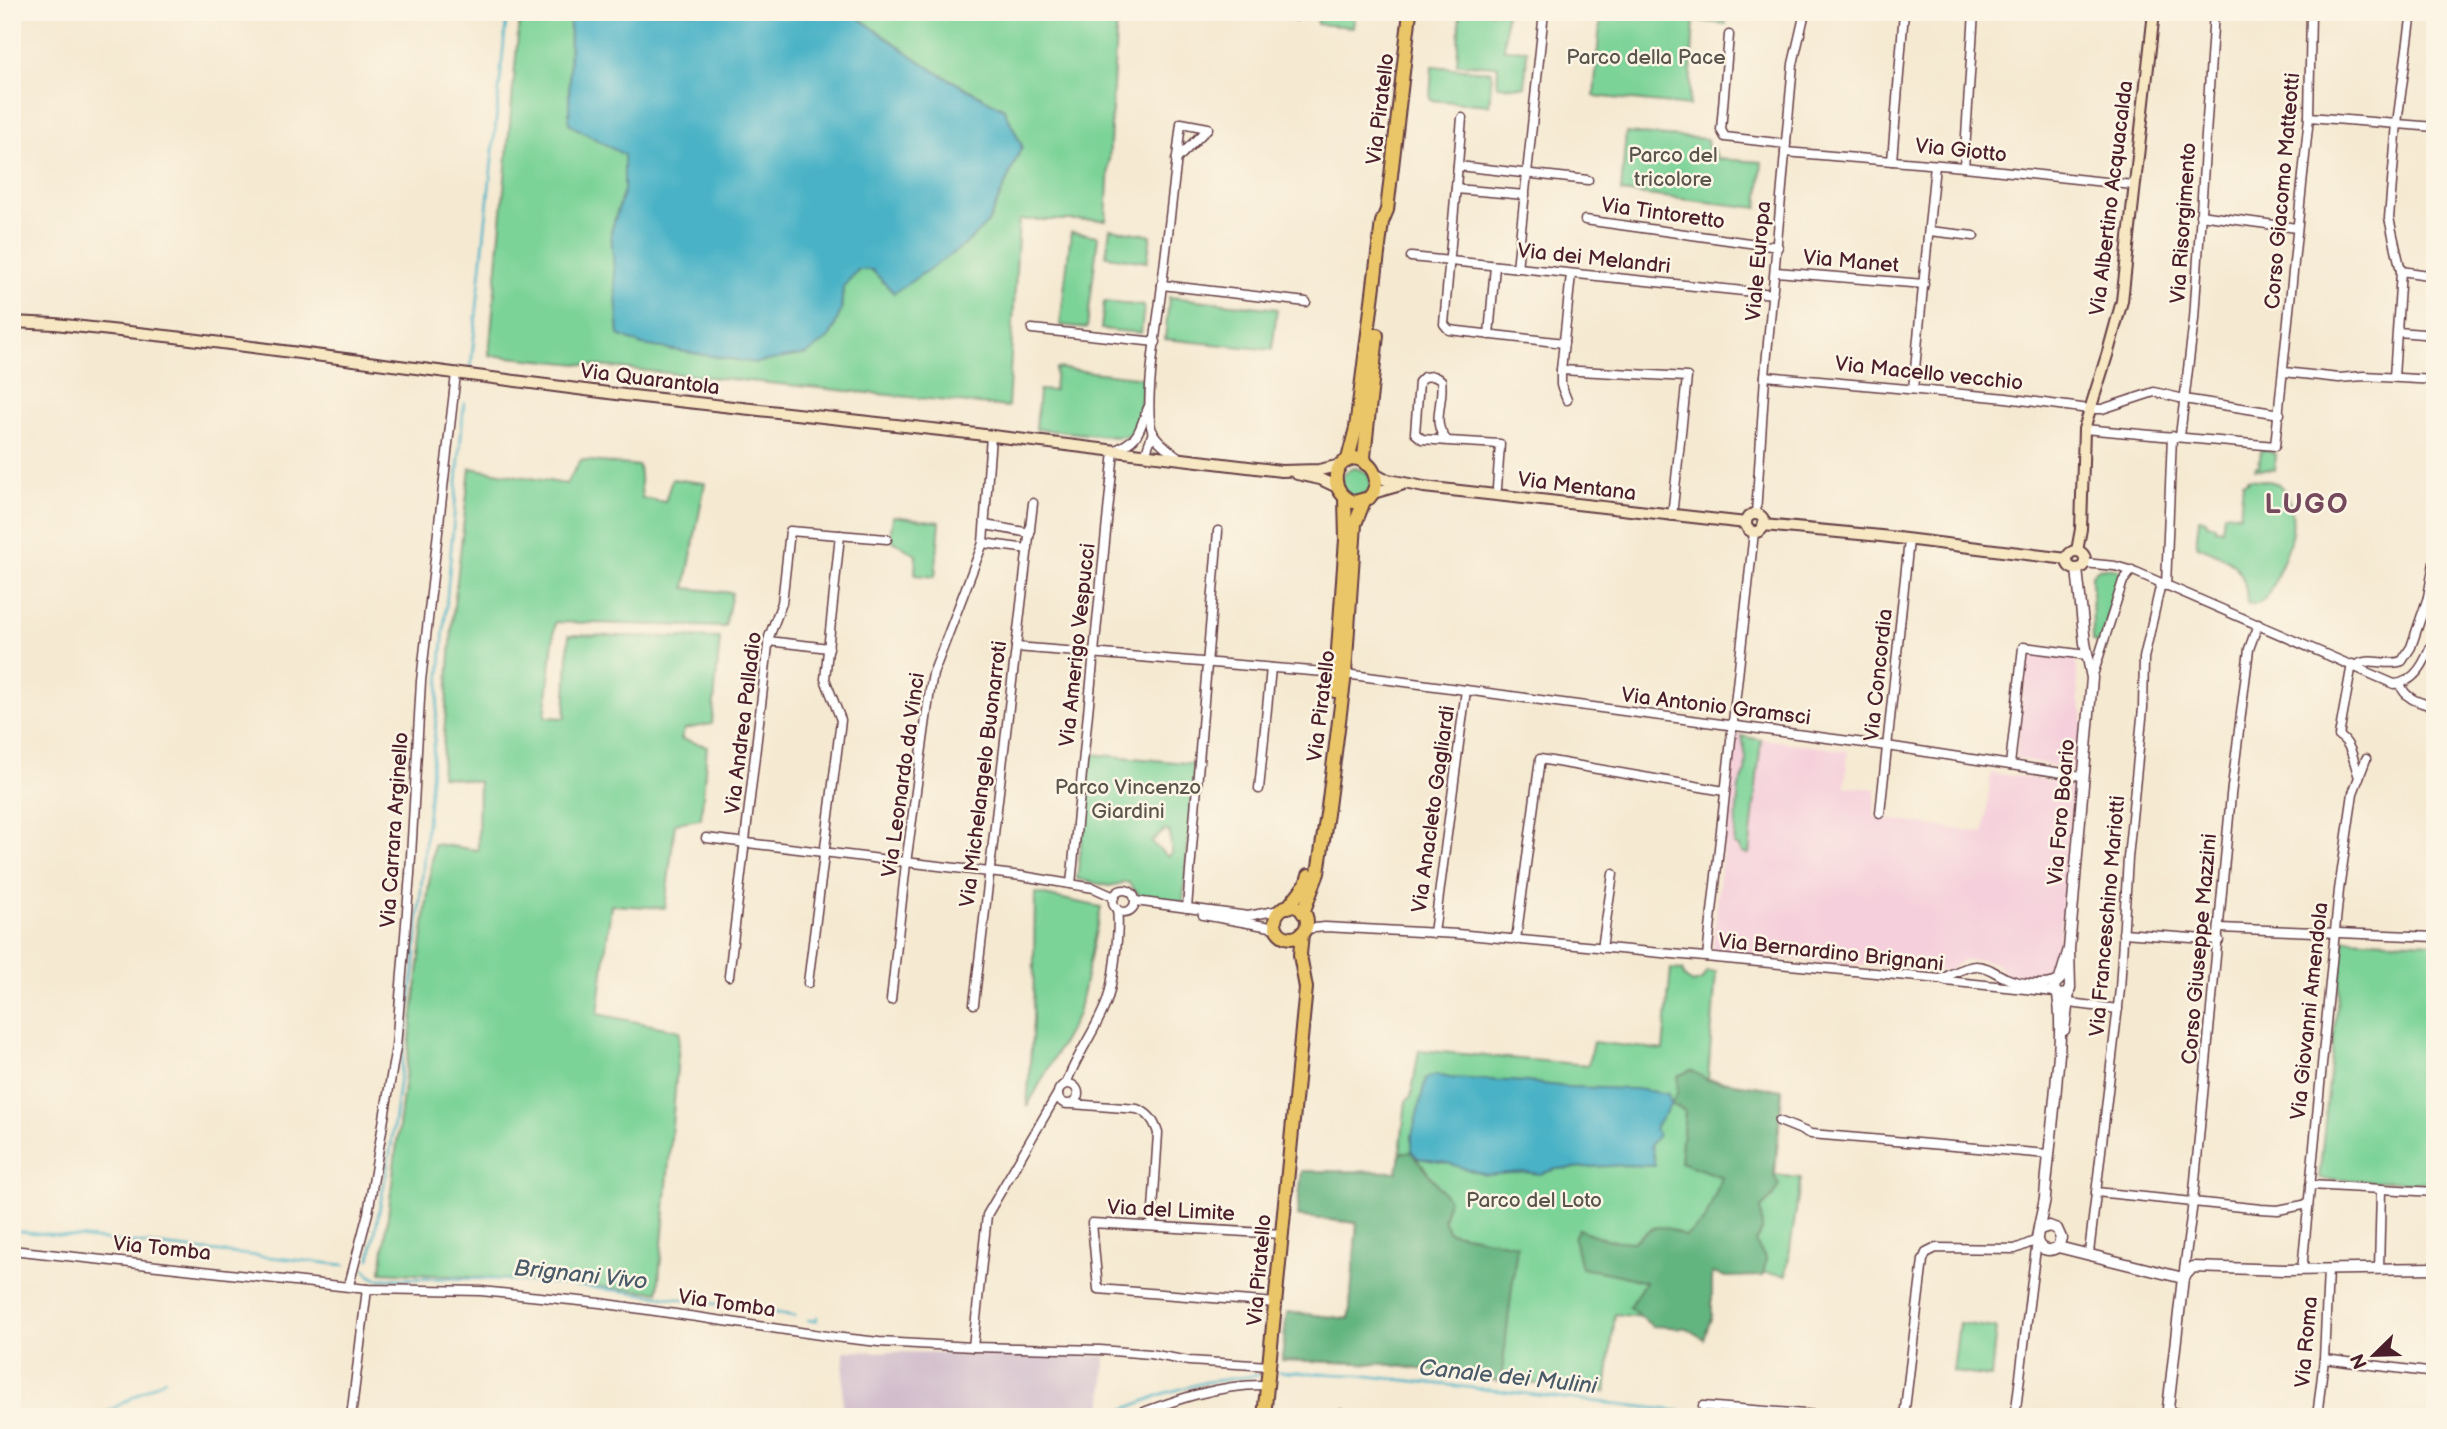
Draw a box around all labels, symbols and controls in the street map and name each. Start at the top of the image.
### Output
park label: Parco della Pace [1566,45,1726,70]
street label: Via Piratello [1361,52,1400,166]
street label: Corso Giacomo Matteotti [2260,72,2305,310]
street label: Via Albertino Acquacalda [2085,79,2138,317]
street label: Via Giotto [1914,133,2008,168]
street label: Via Risorgimento [2165,142,2202,304]
park label: Parco del tricolore [1628,143,1718,192]
street label: Via Tintoretto [1599,192,1727,235]
street label: Viale Europa [1741,200,1776,322]
street label: Via dei Melandri [1516,238,1672,279]
street label: Via Manet [1802,245,1901,278]
street label: Via Macello vecchio [1834,351,2024,396]
street label: Via Quarantola [579,359,721,400]
street label: Via Mentana [1516,467,1638,506]
district label: LUGO [2265,488,2349,521]
street label: Via Amerigo Vespucci [1054,542,1101,748]
street label: Via Concordia [1859,607,1898,743]
street label: Via Andrea Palladio [720,630,767,816]
street label: Via Michelangelo Buonarroti [955,639,1012,909]
street label: Via Piratello [1302,649,1341,763]
street label: Via Leonardo da Vinci [877,671,930,879]
street label: Via Antonio Gramsci [1620,682,1812,731]
street label: Via Anacleto Gagliardi [1407,704,1460,914]
street label: Via Carrara Arginello [375,731,414,929]
street label: Via Foro Boario [2043,738,2080,886]
park label: Parco Vincenzo Giardini [1055,775,1201,824]
street label: Via Franceschino Mariotti [2084,794,2130,1038]
street label: Corso Giuseppe Mazzini [2177,832,2222,1066]
street label: Via Giovanni Amendola [2286,901,2333,1121]
street label: Via Bernardino Brignani [1717,928,1945,977]
park label: Parco del Loto [1466,1188,1602,1213]
street label: Via del Limite [1106,1195,1235,1226]
street label: Via Piratello [1242,1213,1277,1327]
street label: Via Tomba [112,1231,212,1266]
water label: Brignani Vivo [513,1254,649,1296]
street label: Via Tomba [676,1284,777,1323]
street label: Via Roma [2290,1295,2323,1389]
north arrow [2338,1320,2408,1390]
text: N [2346,1350,2373,1372]
water label: Canale dei Mulini [1417,1354,1599,1400]

